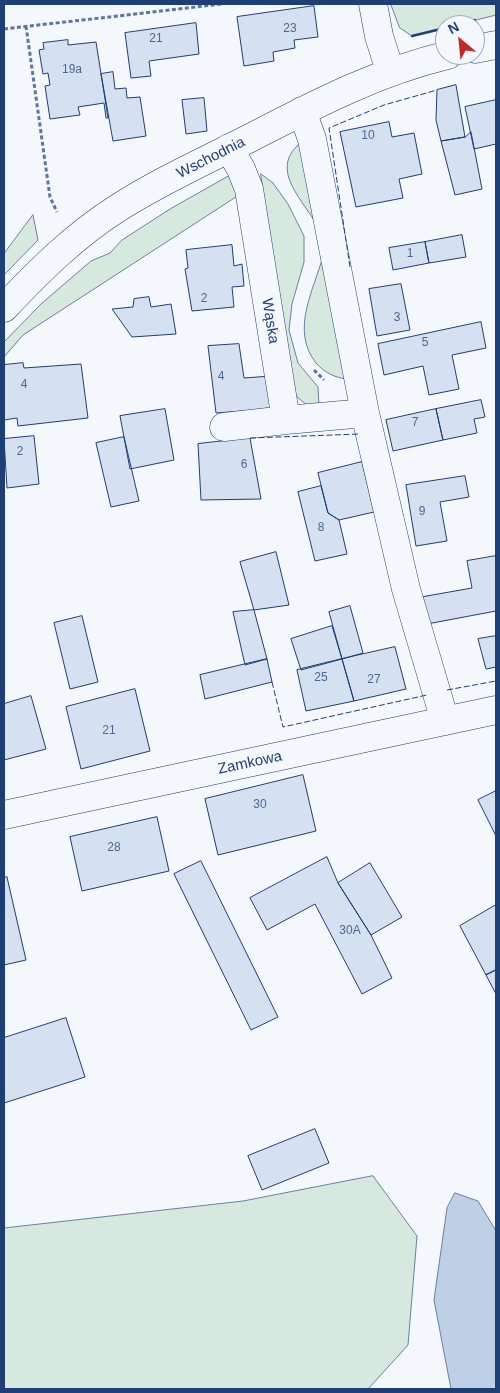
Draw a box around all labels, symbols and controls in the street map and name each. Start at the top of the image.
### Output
north arrow [435,15,485,65]
text: N [445,18,462,37]
house number: 23 [283,22,297,36]
house number: 21 [149,32,163,46]
house number: 19a [62,63,82,77]
house number: 10 [361,129,375,143]
street label: Wschodnia [174,133,248,183]
house number: 1 [407,247,413,261]
house number: 2 [201,292,207,306]
street label: Wąska [258,297,282,345]
house number: 3 [394,311,400,325]
house number: 5 [422,336,428,350]
house number: 4 [218,370,224,384]
house number: 4 [21,378,27,392]
house number: 7 [412,416,418,430]
house number: 2 [17,445,23,459]
house number: 6 [241,458,247,472]
house number: 9 [419,505,425,519]
house number: 8 [318,521,324,535]
house number: 25 [314,671,328,685]
house number: 27 [367,673,381,687]
house number: 21 [102,724,116,738]
street label: Zamkowa [216,747,284,779]
house number: 30 [253,798,267,812]
house number: 28 [107,841,121,855]
house number: 30A [339,924,361,938]

